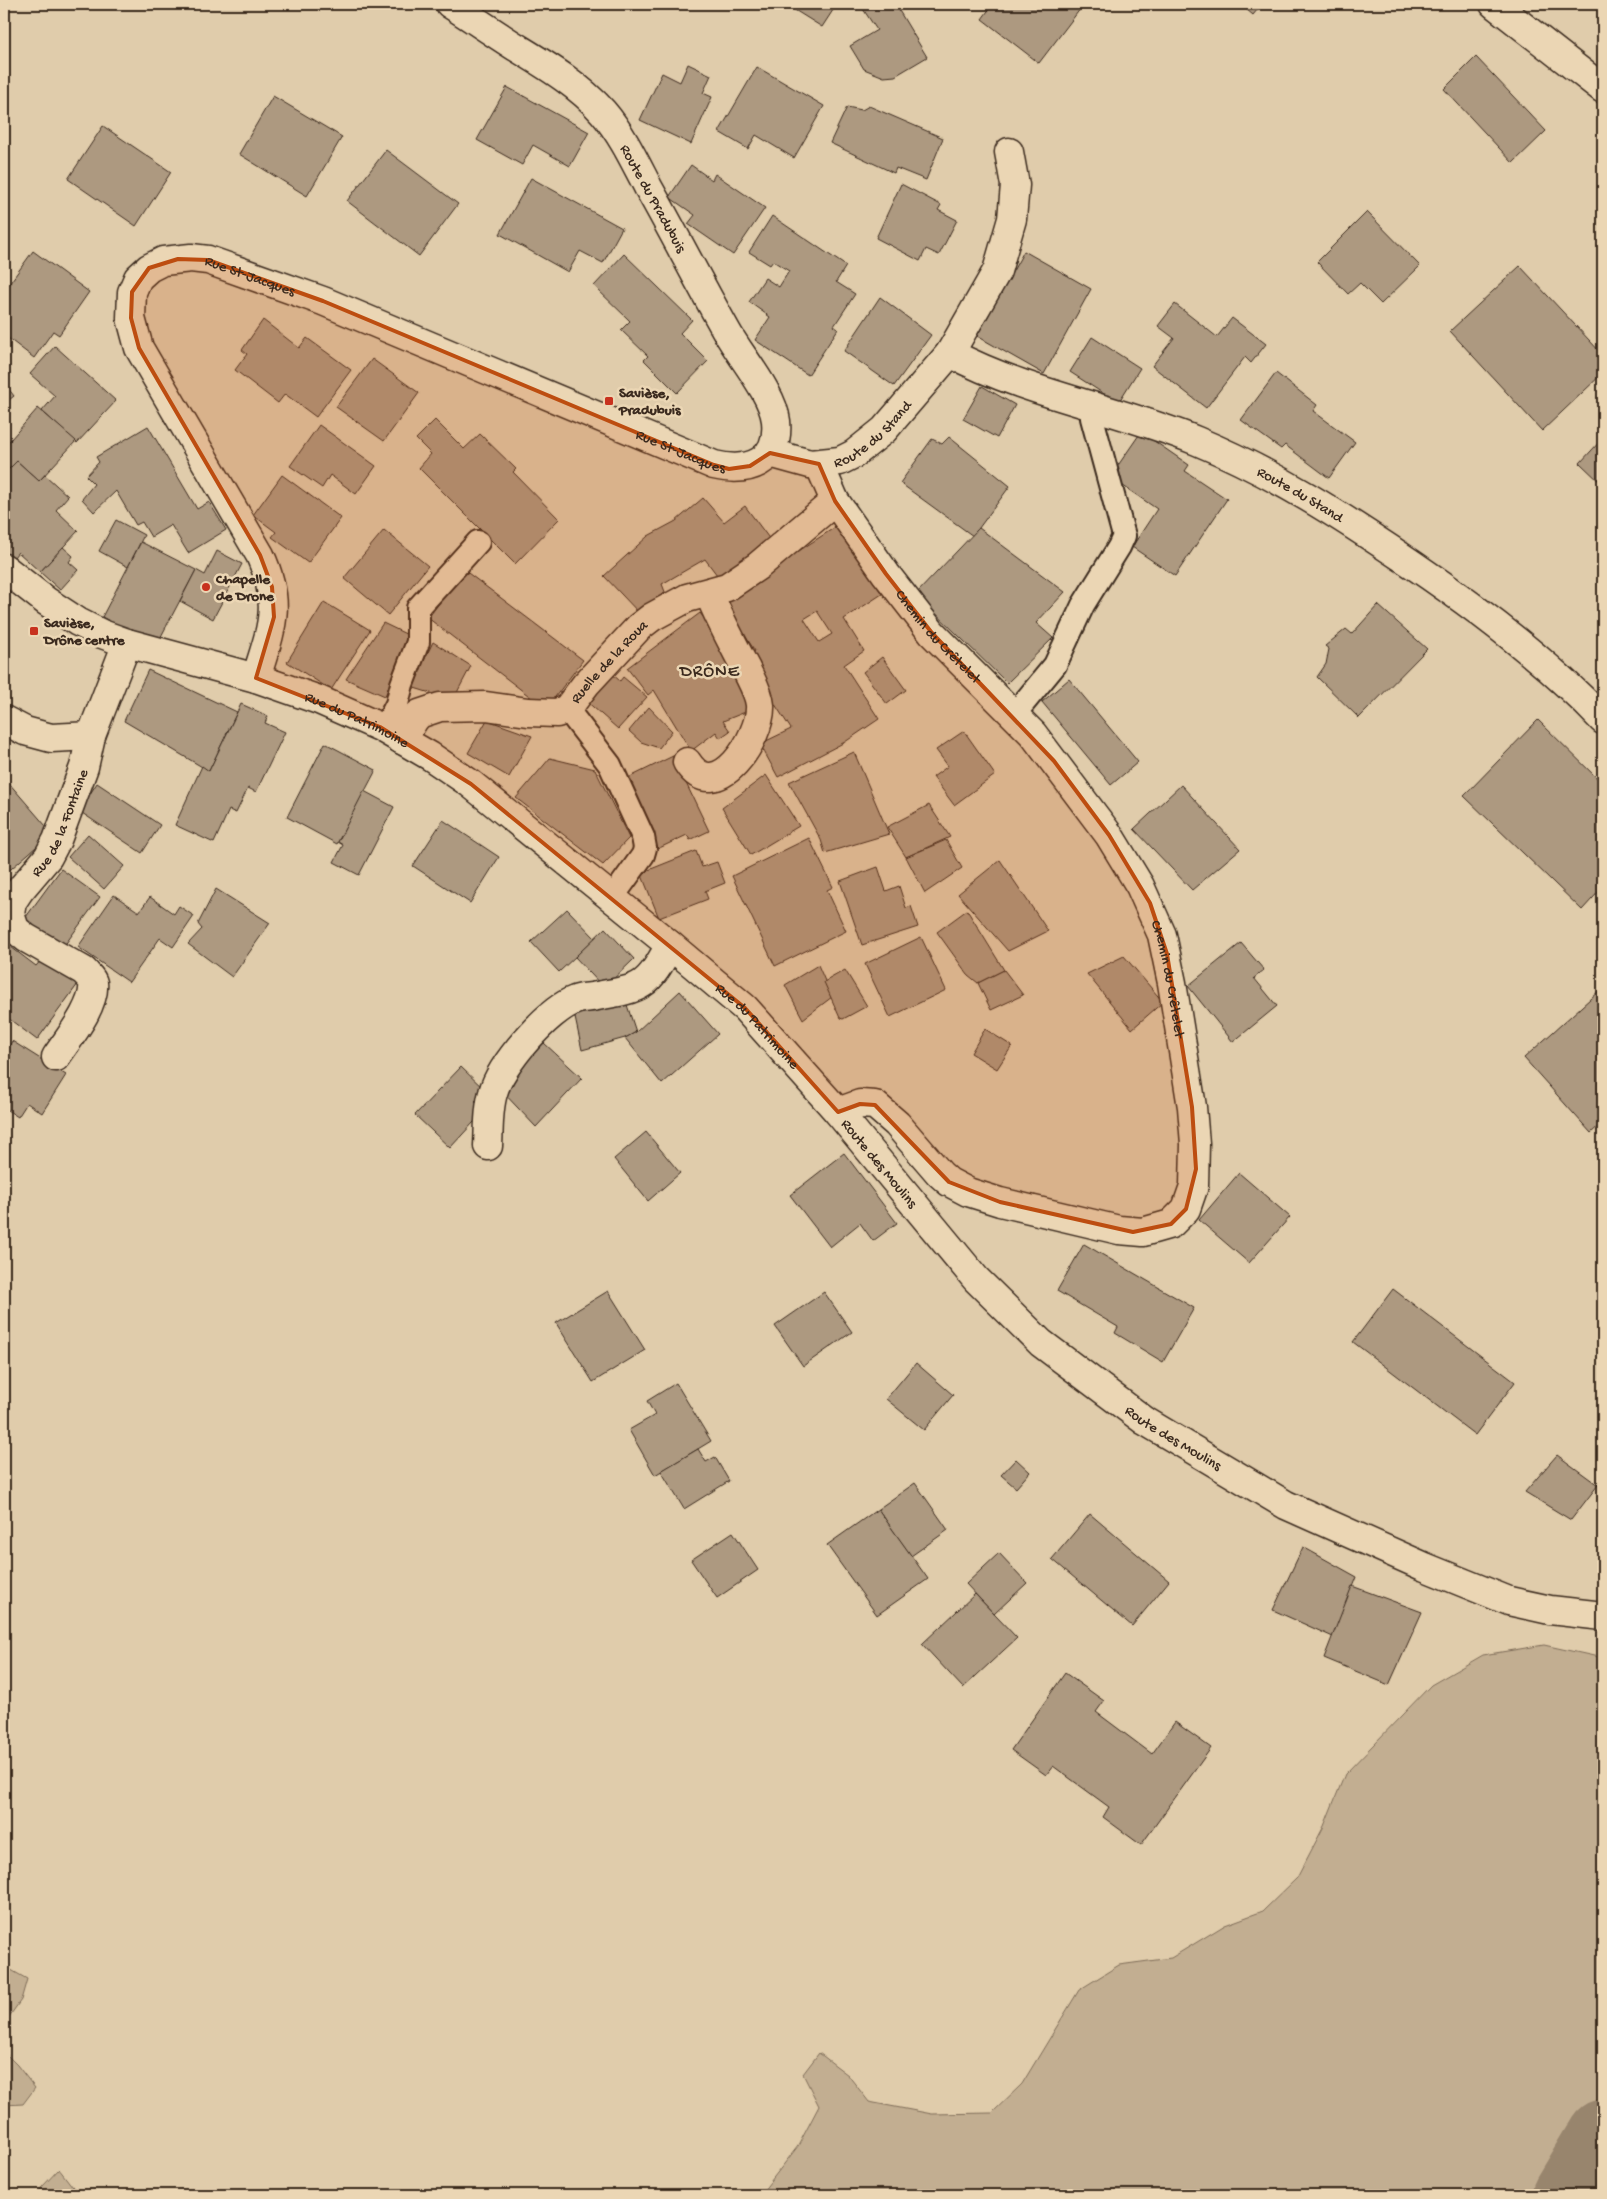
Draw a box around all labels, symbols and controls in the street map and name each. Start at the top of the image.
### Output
street label: Route du Pradubuis [615,142,690,257]
street label: Rue St-Jacques [202,253,298,302]
place label: Savièse, Pradubuis [618,385,682,420]
marker: Savièse, Pradubuis [603,395,615,407]
street label: Route du Stand [833,397,917,473]
street label: Rue St-Jacques [633,426,727,478]
street label: Route du Stand [1254,464,1347,528]
place label: Chapelle de Drone [215,571,275,606]
marker: Chapelle de Drone [200,581,212,593]
street label: Chemin du Crêtelet [891,587,986,689]
place label: Savièse, Drône centre [42,615,126,650]
street label: Ruelle de la Roua [567,616,652,708]
marker: Savièse, Drône centre [28,625,40,637]
district label: DRÔNE [679,662,740,683]
street label: Rue du Patrimoine [302,689,412,753]
street label: Rue de la Fontaine [28,767,93,881]
street label: Chemin du Crêtelet [1145,918,1188,1041]
street label: Rue du Patrimoine [711,980,803,1074]
street label: Route des Moulins [836,1116,921,1213]
street label: Route des Moulins [1121,1402,1225,1476]

